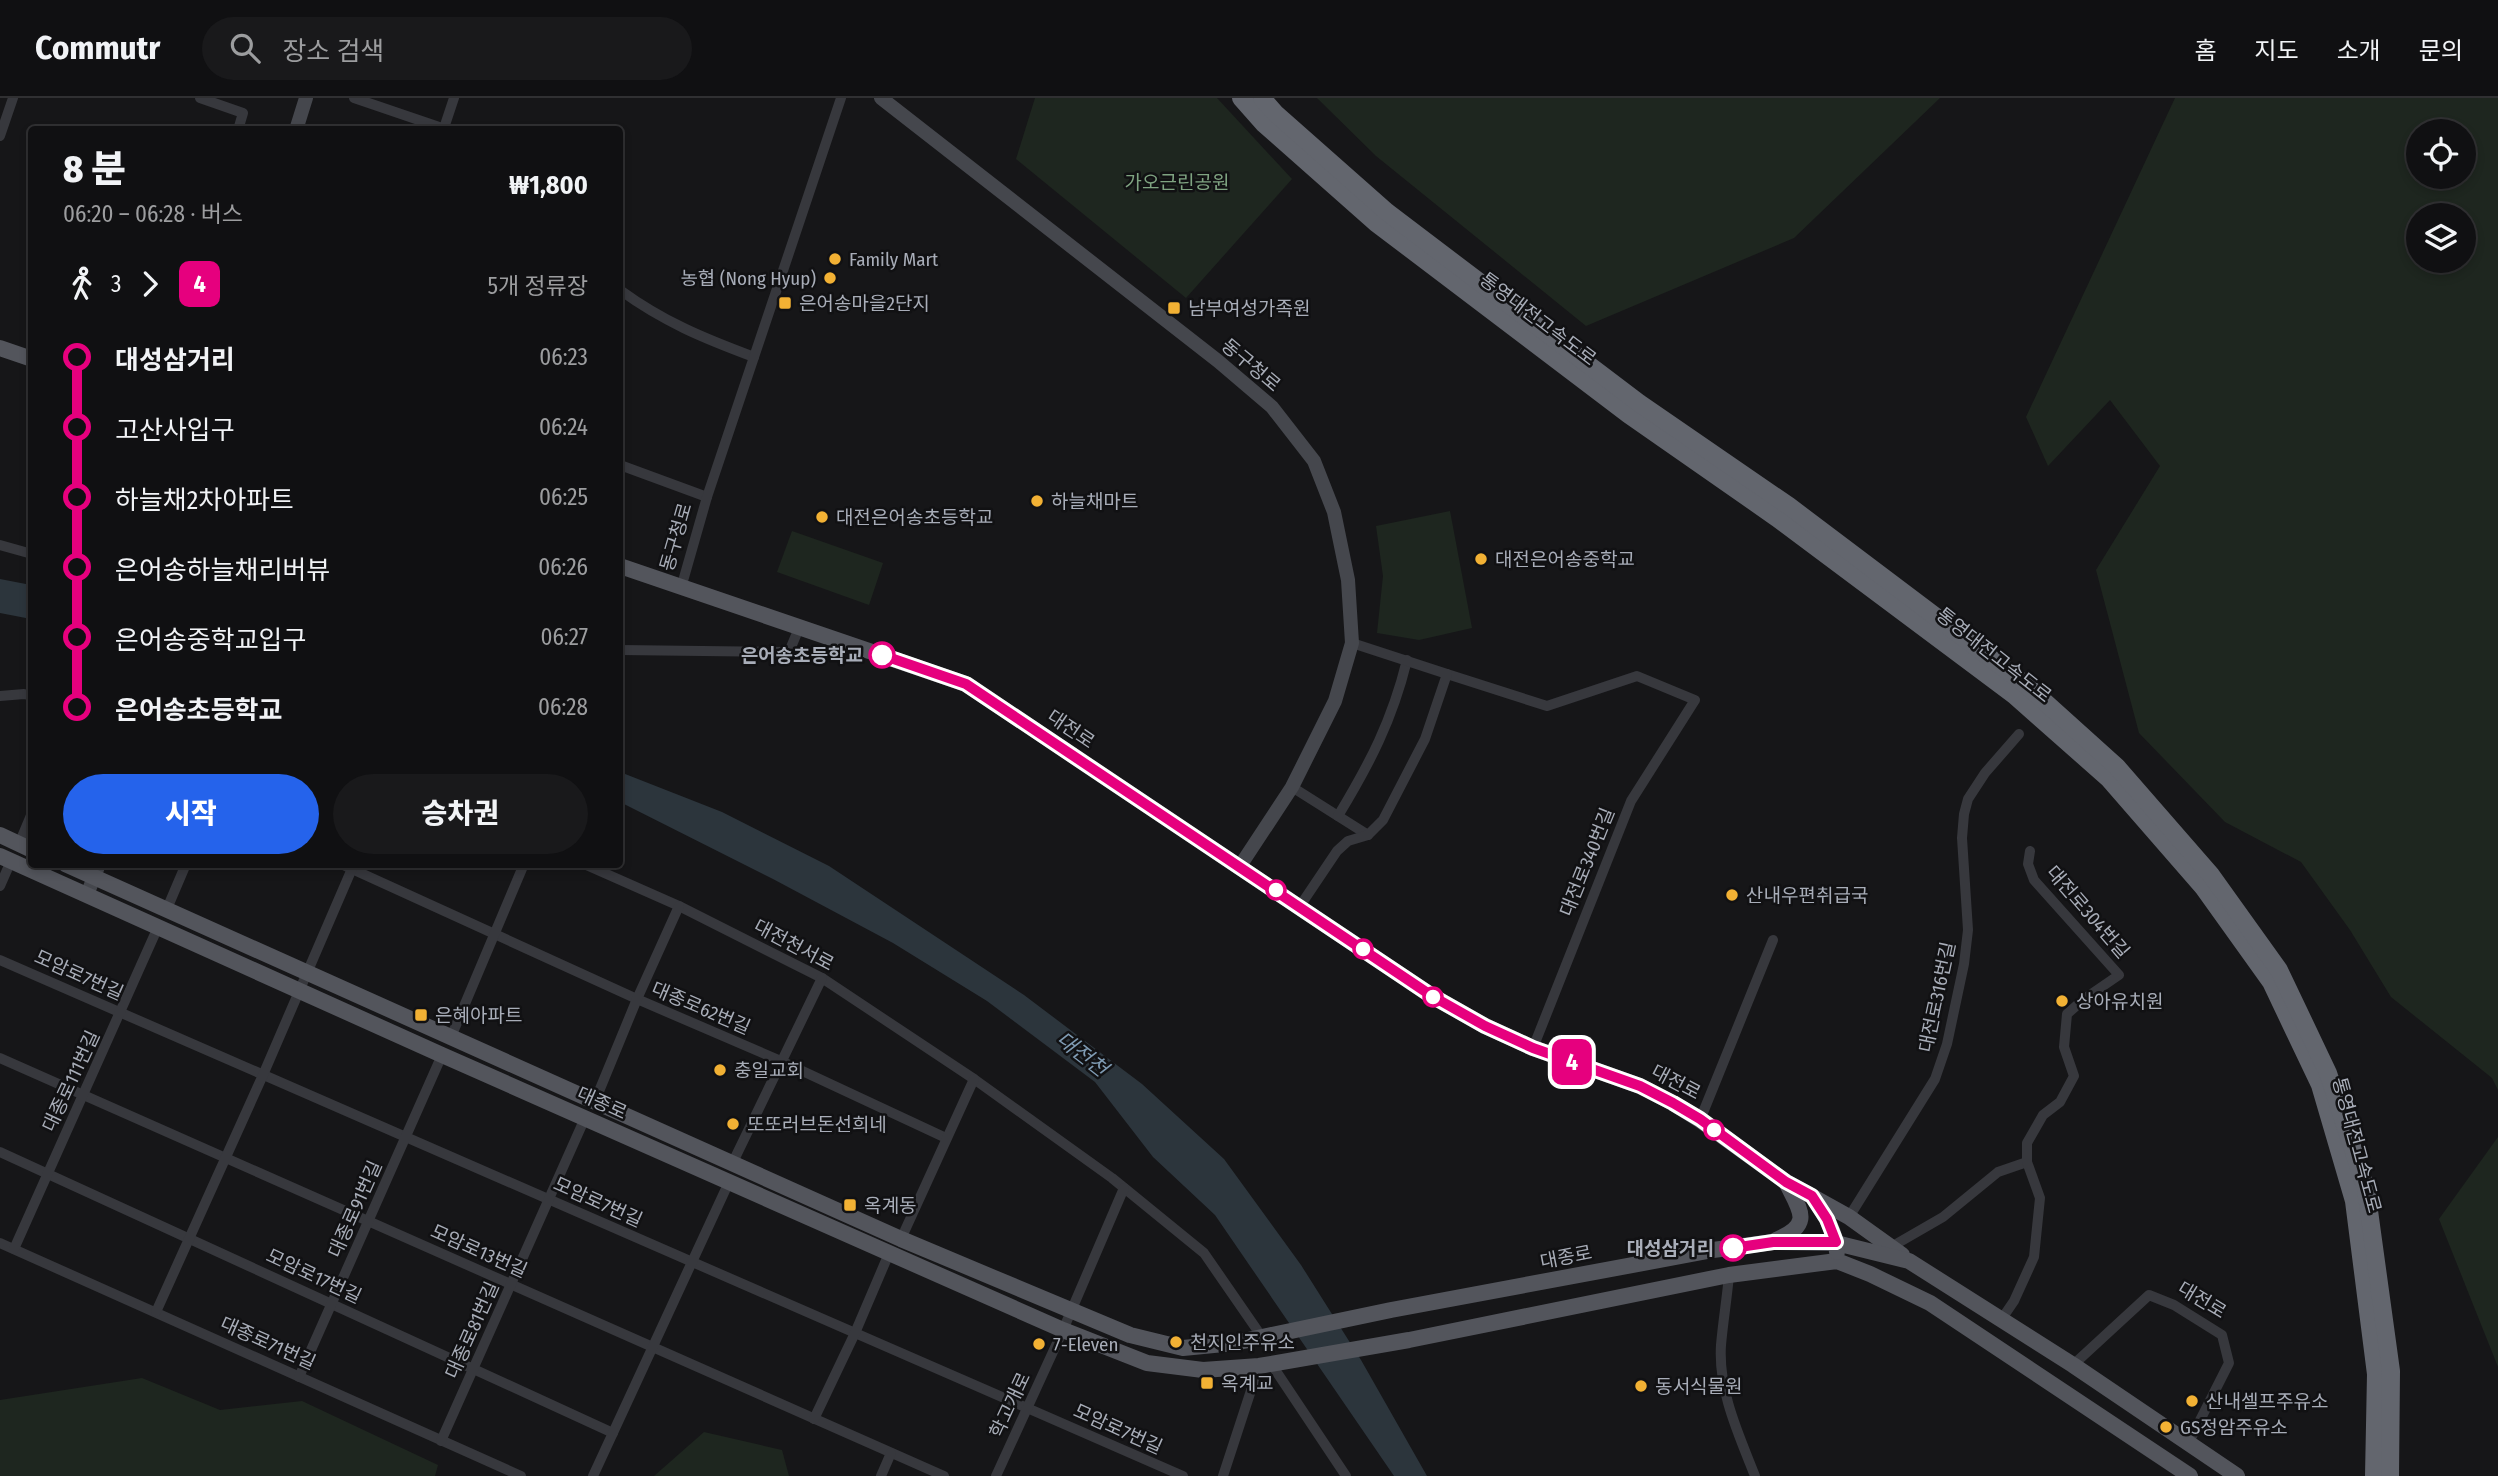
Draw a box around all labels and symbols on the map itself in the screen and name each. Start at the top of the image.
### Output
park label: 가오근린공원 [1125,171,1229,194]
place label: Family Mart [849,248,939,271]
marker: Family Mart [827,251,843,267]
place label: 농협 (Nong Hyup) [680,267,816,290]
street label: 통영대전고속도로 [1475,268,1601,370]
marker: 농협 (Nong Hyup) [822,270,838,286]
place label: 은어송마을2단지 [799,292,930,315]
marker: 은어송마을2단지 [777,295,793,311]
place label: 남부여성가족원 [1188,297,1310,320]
marker: 남부여성가족원 [1166,300,1182,316]
street label: 동구청로 [1217,334,1285,396]
place label: 하늘채마트 [1051,490,1138,513]
marker: 하늘채마트 [1029,493,1045,509]
street label: 동구청로 [655,500,697,574]
place label: 대전은어송초등학교 [836,506,993,529]
marker: 대전은어송초등학교 [814,509,830,525]
place label: 대전은어송중학교 [1495,548,1635,571]
marker: 대전은어송중학교 [1473,551,1489,567]
street label: 통영대전고속도로 [1932,603,2056,707]
marker: 은어송초등학교 [869,642,895,668]
place label: 은어송초등학교 [741,644,863,667]
street label: 대전로 [1043,705,1099,753]
street label: 대전로340번길 [1555,804,1619,920]
street label: 대전로304번길 [2042,861,2134,963]
unlabelled marker [1266,880,1286,900]
place label: 산내우편취급국 [1746,884,1868,907]
marker: 산내우편취급국 [1724,887,1740,903]
street label: 대전천서로 [750,914,838,976]
unlabelled marker [1353,939,1373,959]
street label: 대전로316번길 [1914,940,1960,1054]
street label: 모암로7번길 [31,945,127,1005]
street label: 대종로62번길 [648,977,754,1039]
unlabelled marker [1423,987,1443,1007]
place label: 상아유치원 [2076,990,2163,1013]
marker: 상아유치원 [2054,993,2070,1009]
place label: 은혜아파트 [435,1004,522,1027]
marker: 은혜아파트 [413,1007,429,1023]
water label: 대전천 [1051,1026,1115,1084]
street label: 대종로111번길 [38,1027,104,1135]
line badge: 4 [1549,1039,1595,1085]
place label: 충일교회 [734,1059,804,1082]
street label: 대전로 [1647,1060,1705,1104]
marker: 충일교회 [712,1062,728,1078]
street label: 통영대전고속도로 [2328,1074,2386,1216]
street label: 대종로 [573,1082,631,1124]
place label: 또또러브돈선희네 [747,1113,887,1136]
marker: 또또러브돈선희네 [725,1116,741,1132]
unlabelled marker [1704,1120,1724,1140]
street label: 대종로91번길 [323,1157,387,1261]
street label: 모암로7번길 [550,1172,646,1232]
place label: 옥계동 [864,1194,916,1217]
marker: 옥계동 [842,1197,858,1213]
street label: 모암로13번길 [427,1219,531,1283]
marker: 대성삼거리 [1720,1235,1746,1261]
place label: 대성삼거리 [1627,1237,1714,1260]
street label: 대종로 [1538,1241,1594,1273]
street label: 모암로17번길 [263,1244,365,1308]
street label: 대전로 [2174,1277,2230,1323]
street label: 대종로81번길 [440,1278,504,1382]
street label: 대종로71번길 [217,1312,319,1374]
place label: 천지인주유소 [1190,1331,1295,1354]
place label: 7-Eleven [1053,1333,1119,1356]
marker: 천지인주유소 [1168,1334,1184,1350]
marker: 7-Eleven [1031,1336,1047,1352]
street label: 학고개로 [985,1368,1035,1442]
place label: 옥계교 [1221,1372,1273,1395]
marker: 옥계교 [1199,1375,1215,1391]
place label: 동서식물원 [1655,1375,1742,1398]
marker: 동서식물원 [1633,1378,1649,1394]
place label: 산내셀프주유소 [2206,1390,2328,1413]
marker: 산내셀프주유소 [2184,1393,2200,1409]
street label: 모암로7번길 [1070,1399,1166,1459]
place label: GS정암주유소 [2180,1416,2288,1439]
marker: GS정암주유소 [2158,1419,2174,1435]

